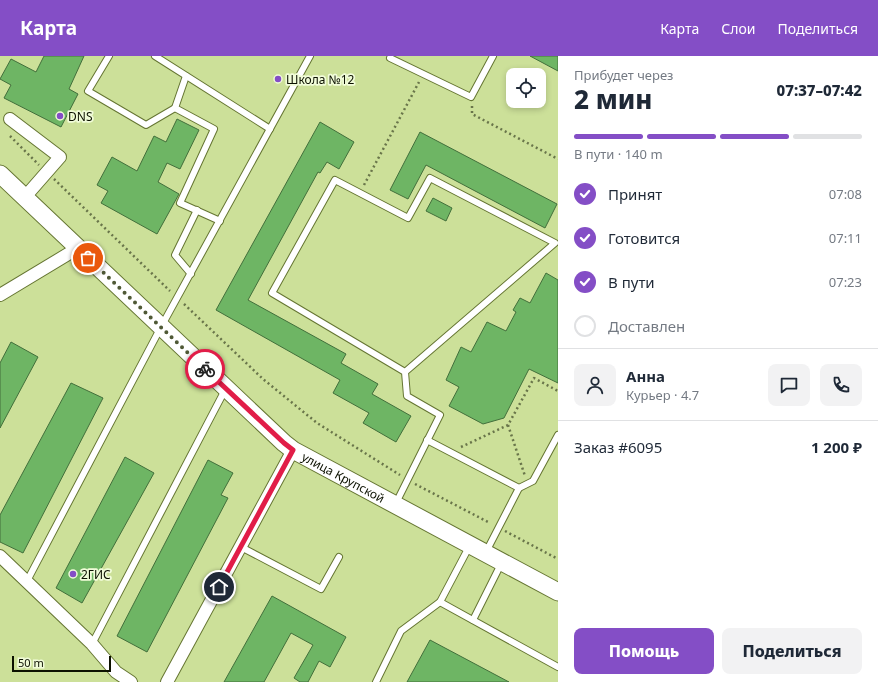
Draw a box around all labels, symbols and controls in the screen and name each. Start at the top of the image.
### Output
text: Карта [20,15,77,41]
text: Карта [660,19,699,38]
text: Слои [721,19,755,38]
text: Поделиться [777,19,858,38]
text: Прибудет через [574,66,673,84]
map controls [506,68,546,108]
button: locate [506,68,546,108]
place label: Школа №12 [286,71,355,88]
marker: Школа №12 [273,74,283,84]
text: 07:37–07:42 [777,80,862,100]
text: 2 мин [574,81,652,117]
place label: DNS [68,108,93,125]
marker: DNS [55,111,65,121]
text: В пути · 140 m [574,145,663,163]
icon: check [574,183,596,205]
text: Принят [608,184,662,204]
text: 07:08 [829,185,862,203]
icon: check [574,227,596,249]
text: Готовится [608,228,680,248]
text: 07:11 [829,229,862,247]
pin [71,241,105,275]
icon: bag [77,247,99,269]
icon: check [574,271,596,293]
text: В пути [608,272,655,292]
text: 07:23 [829,273,862,291]
text: Доставлен [608,316,685,336]
courier [185,349,225,389]
icon: bike [194,358,216,380]
button: person [574,364,616,406]
button: chat [768,364,810,406]
button: phone [820,364,862,406]
text: Анна [626,366,665,386]
text: Курьер · 4.7 [626,386,699,404]
text: Заказ #6095 [574,437,662,457]
text: 1 200 ₽ [811,437,862,457]
street label: улица Крупской [299,448,388,506]
place label: 2ГИС [81,566,111,583]
marker: 2ГИС [68,569,78,579]
pin [202,570,236,604]
icon: home [208,576,230,598]
button: Помощь [574,628,714,674]
button: Поделиться [722,628,862,674]
scale bar [12,654,111,673]
text: 50 m [18,655,44,670]

